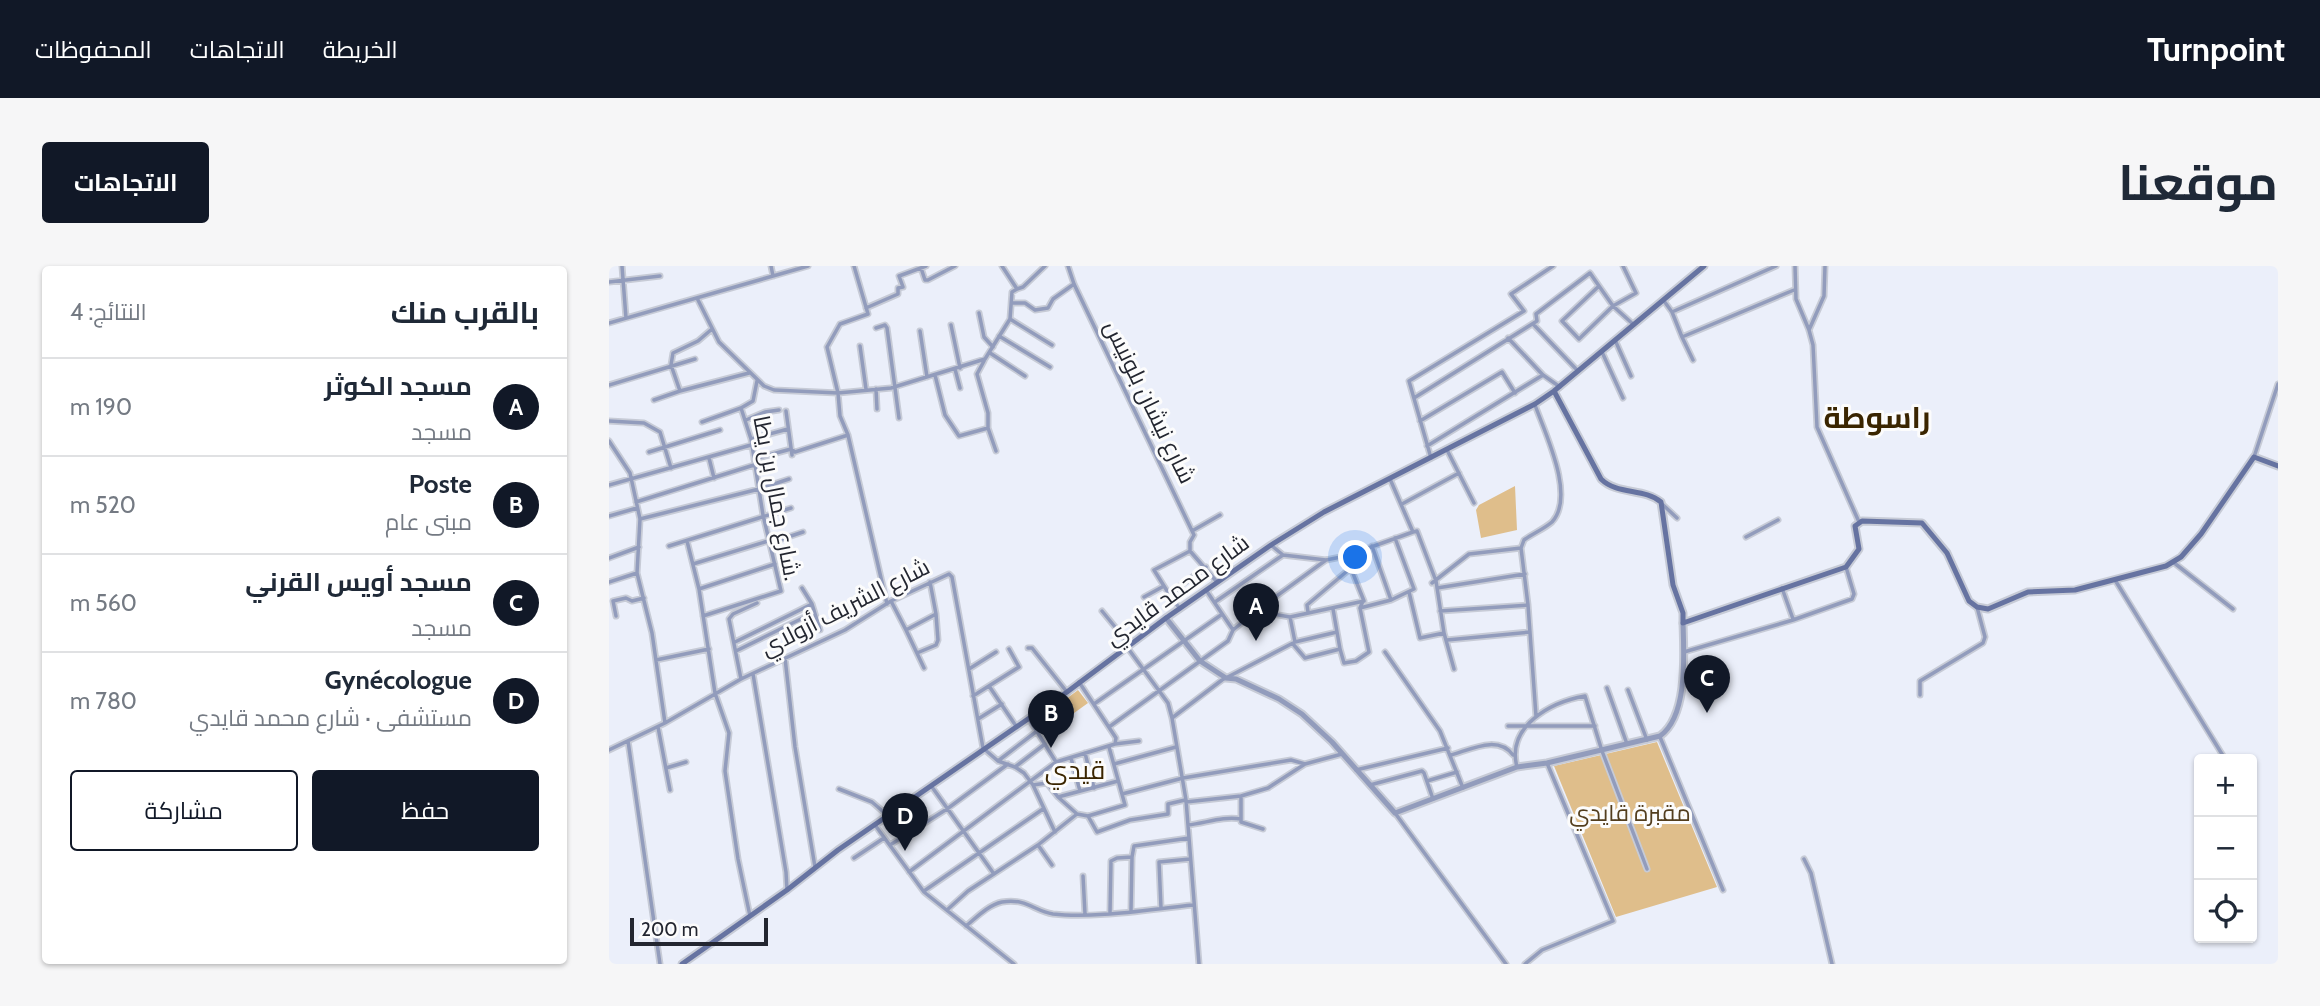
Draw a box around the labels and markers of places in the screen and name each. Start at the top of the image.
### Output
pin: A [1233,583,1279,641]
pin: C [1684,655,1730,713]
pin: B [1028,690,1074,748]
pin: D [882,793,928,851]

